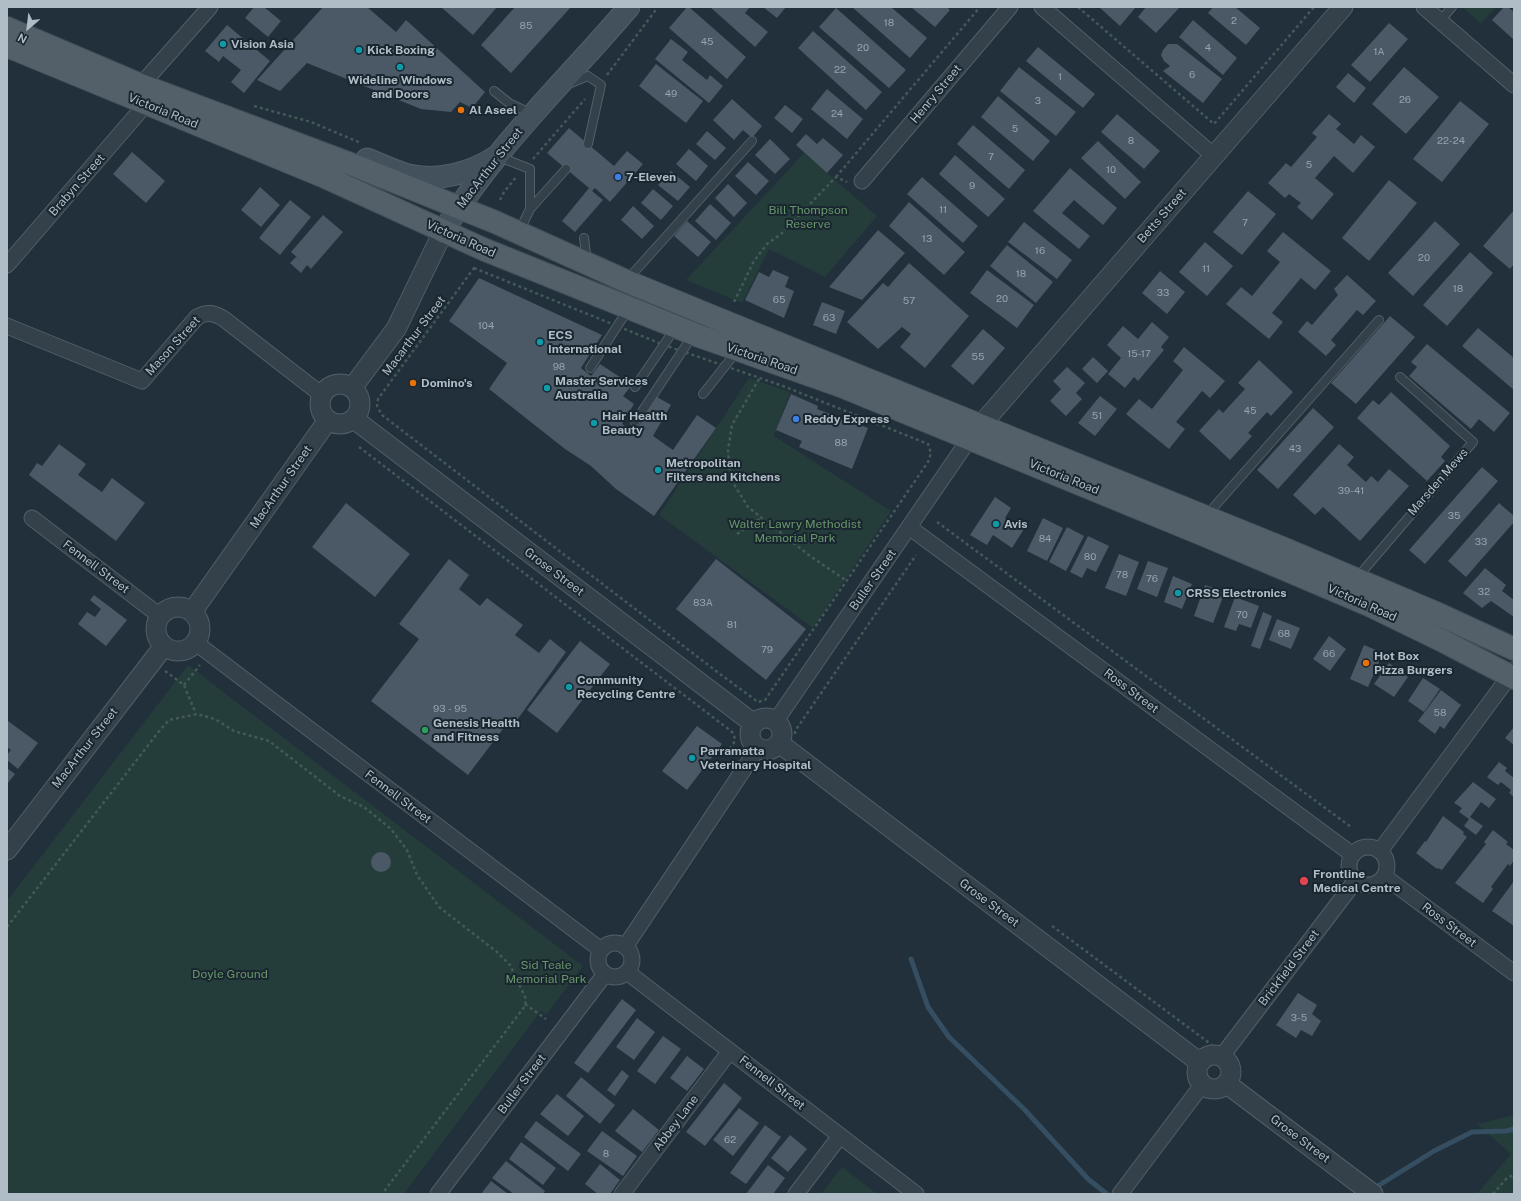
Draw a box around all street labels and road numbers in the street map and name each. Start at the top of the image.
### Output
street label: Henry Street [907,62,965,126]
street label: Victoria Road [126,90,200,132]
street label: MacArthur Street [454,125,526,211]
street label: Brabyn Street [46,151,108,219]
street label: Betts Street [1134,186,1190,246]
street label: Victoria Road [424,217,498,261]
street label: Macarthur Street [379,293,449,379]
street label: Mason Street [143,313,203,379]
street label: Victoria Road [725,340,799,378]
street label: MacArthur Street [247,443,315,531]
street label: Marsden Mews [1405,445,1471,519]
street label: Victoria Road [1027,456,1101,498]
street label: Fennell Street [60,537,132,597]
street label: Grose Street [521,545,587,599]
street label: Buller Street [847,547,899,613]
street label: Victoria Road [1325,581,1399,625]
street label: Ross Street [1101,666,1161,716]
street label: MacArthur Street [49,705,121,791]
street label: Fennell Street [362,767,434,827]
street label: Grose Street [956,876,1022,930]
street label: Ross Street [1419,900,1479,950]
street label: Brickfield Street [1256,927,1322,1009]
street label: Buller Street [495,1051,549,1117]
street label: Fennell Street [736,1053,808,1113]
street label: Abbey Lane [650,1092,702,1154]
street label: Grose Street [1267,1112,1333,1166]

